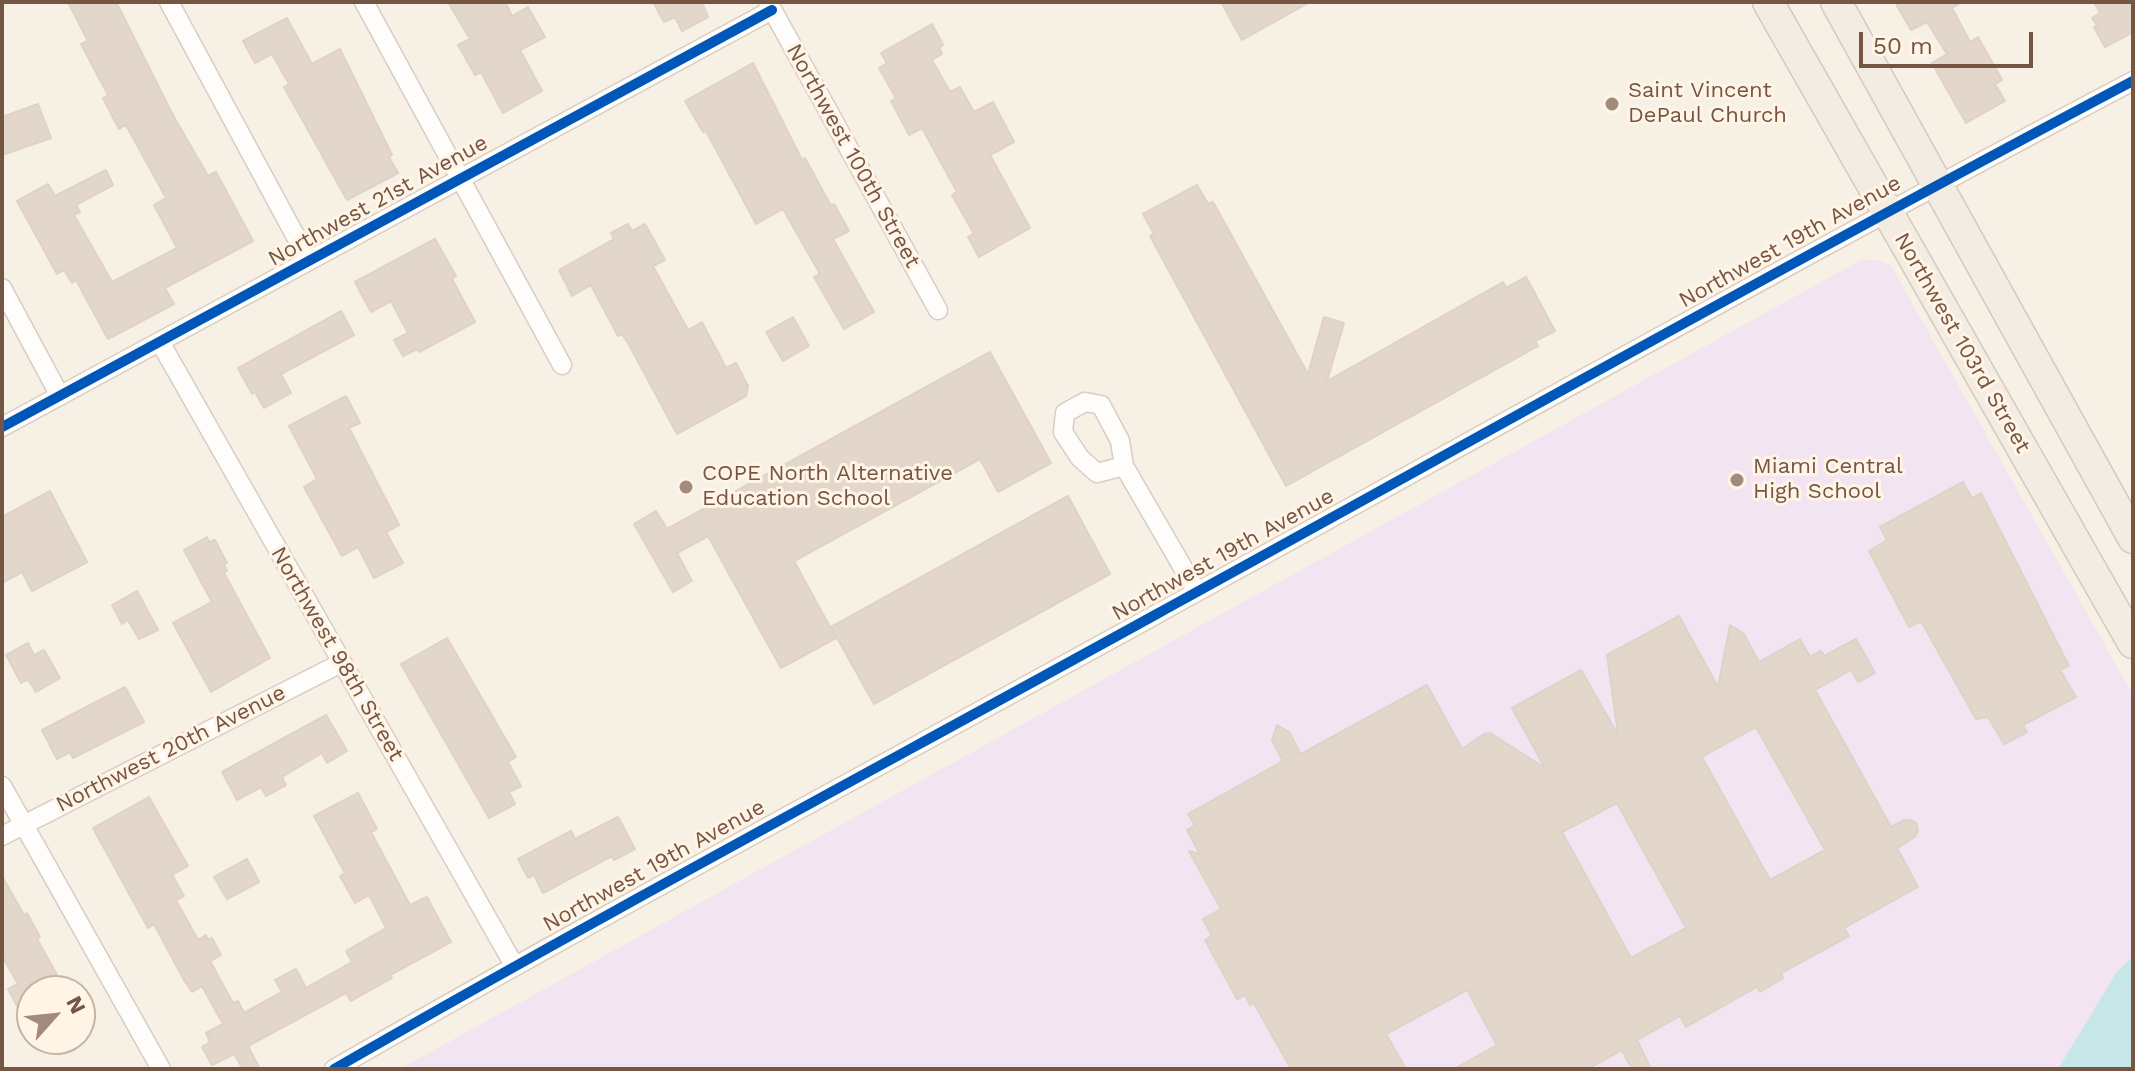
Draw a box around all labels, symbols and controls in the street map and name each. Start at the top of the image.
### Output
scale bar [1863,16,2037,66]
text: 50 m [1873,32,1933,60]
street label: Northwest 100th Street [780,40,926,272]
place label: Saint Vincent DePaul Church [1628,78,1787,130]
marker: Saint Vincent DePaul Church [1603,95,1621,113]
street label: Northwest 21st Avenue [264,130,492,272]
street label: Northwest 19th Avenue [1674,170,1906,314]
street label: Northwest 103rd Street [1888,228,2036,458]
place label: Miami Central High School [1753,454,1903,506]
place label: COPE North Alternative Education School [702,461,953,512]
marker: Miami Central High School [1728,471,1746,489]
marker: COPE North Alternative Education School [677,478,695,496]
street label: Northwest 19th Avenue [1107,483,1339,627]
street label: Northwest 98th Street [265,542,409,766]
street label: Northwest 20th Avenue [52,680,290,818]
street label: Northwest 19th Avenue [538,794,770,938]
north arrow [16,975,96,1055]
text: N [61,992,91,1018]

